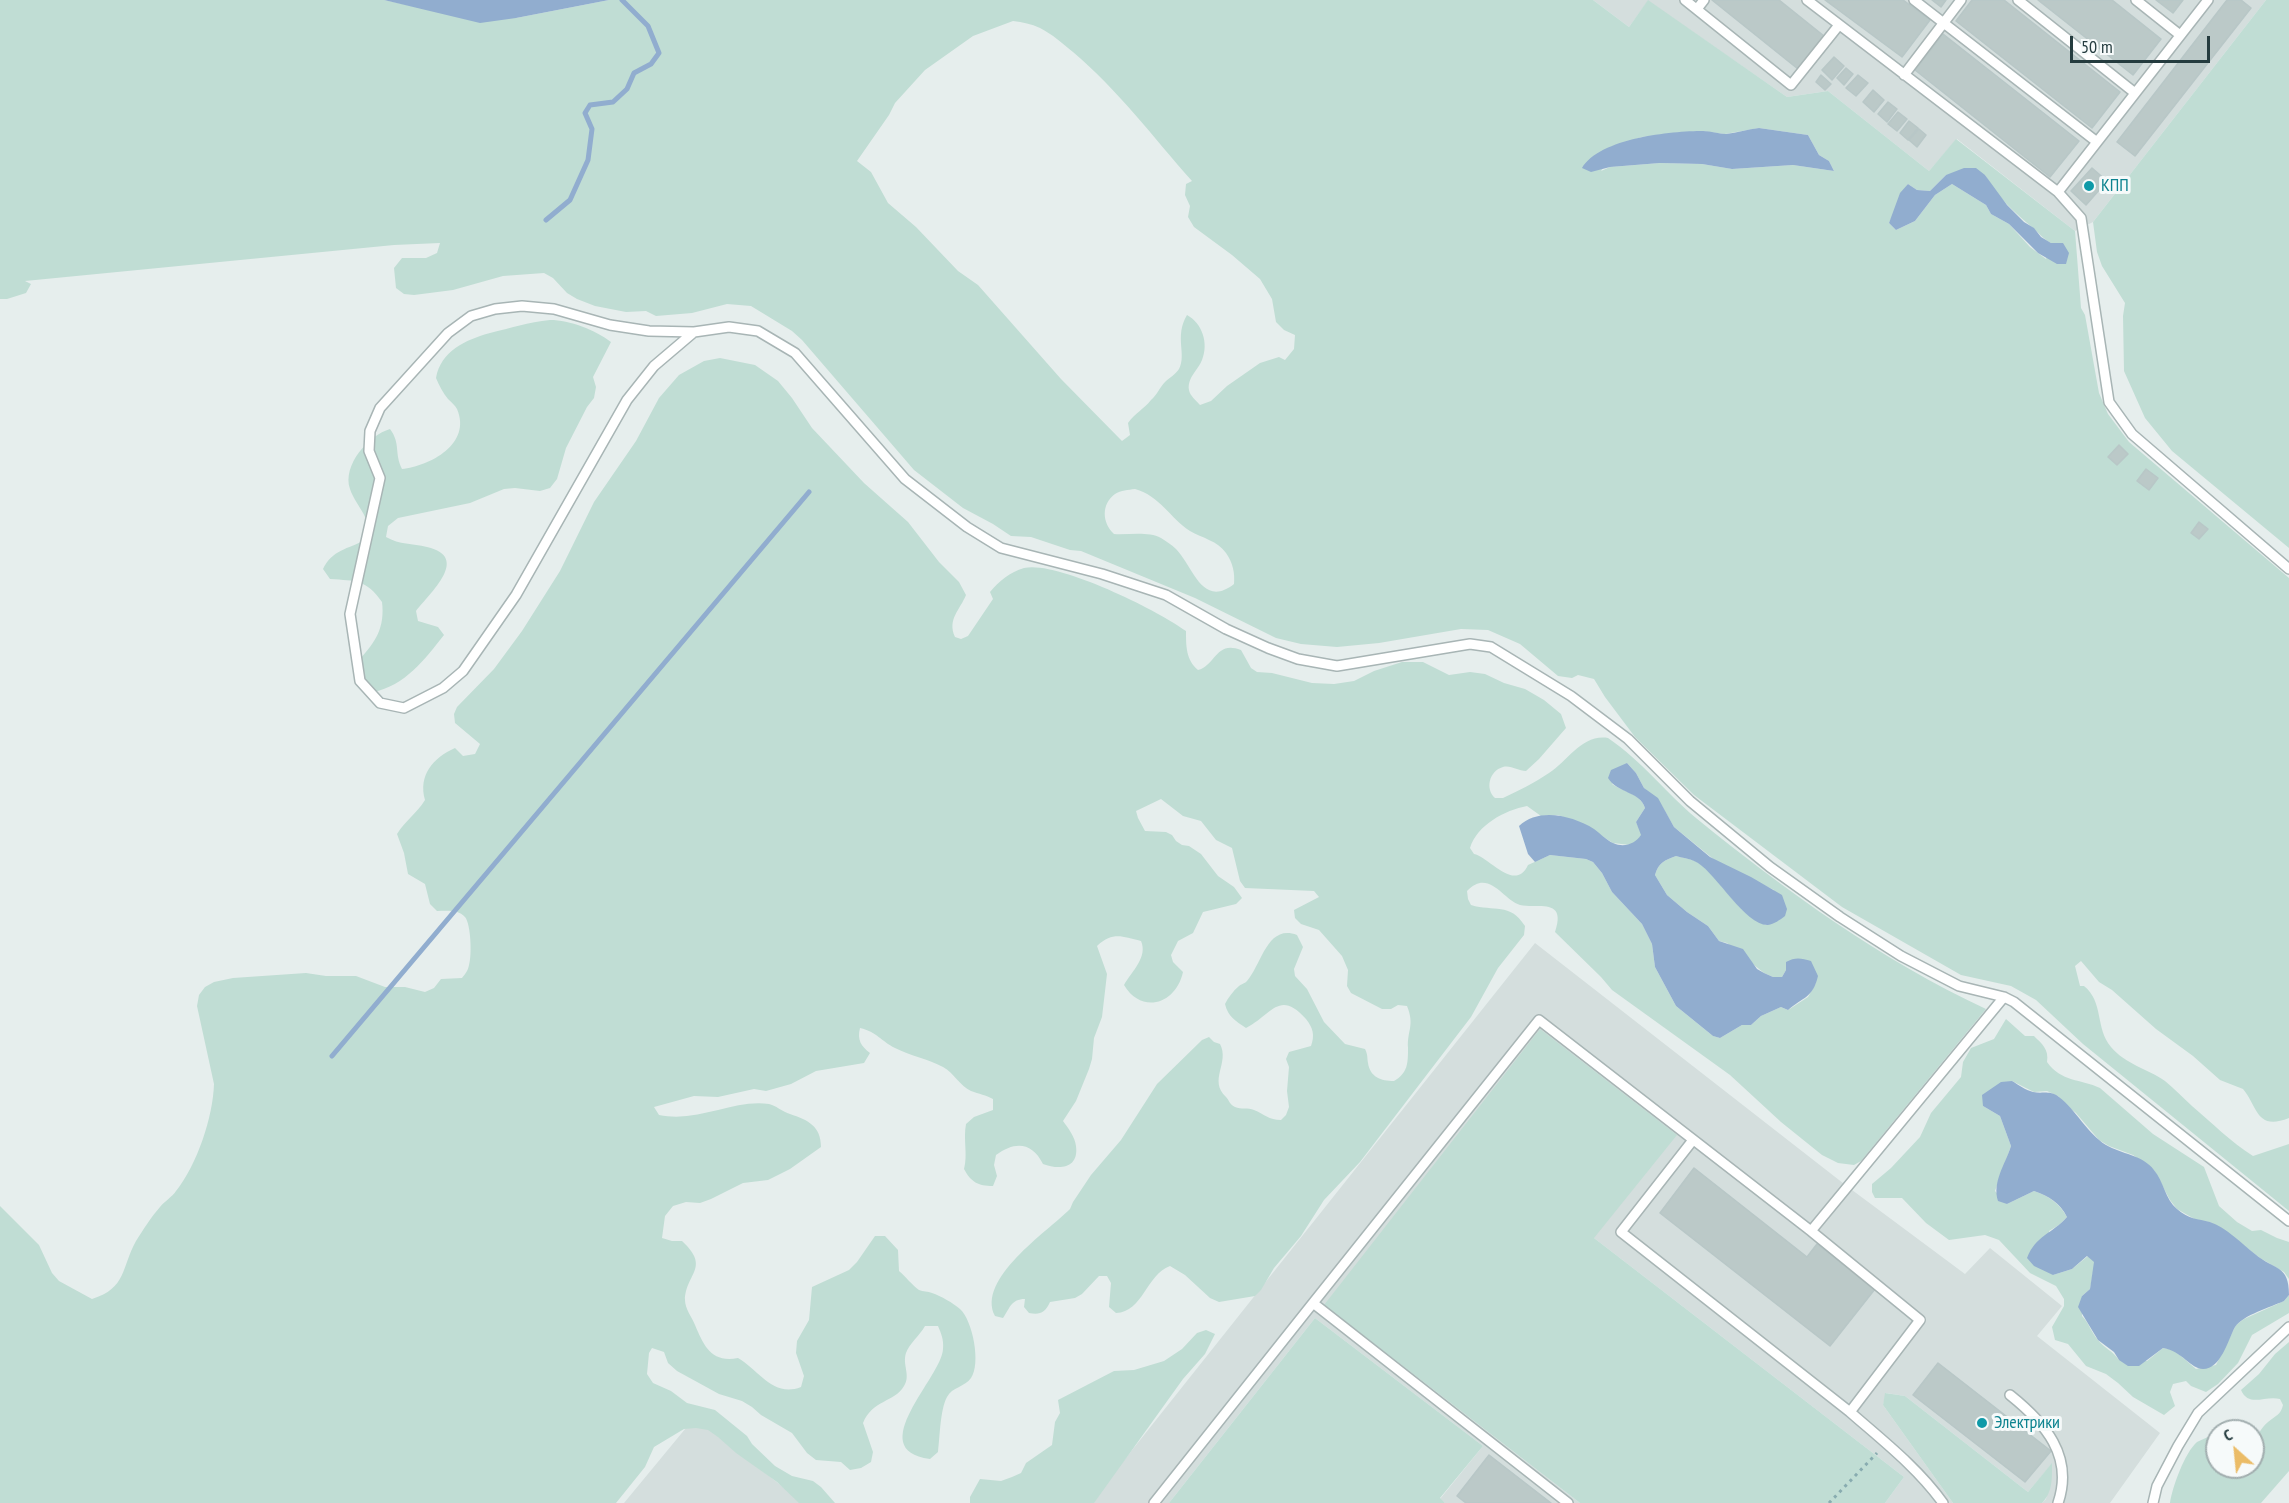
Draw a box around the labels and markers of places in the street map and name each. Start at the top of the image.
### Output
place label: КПП [2101,175,2129,197]
marker: КПП [2082,179,2096,193]
place label: Электрики [1994,1412,2060,1434]
marker: Электрики [1975,1416,1989,1430]

